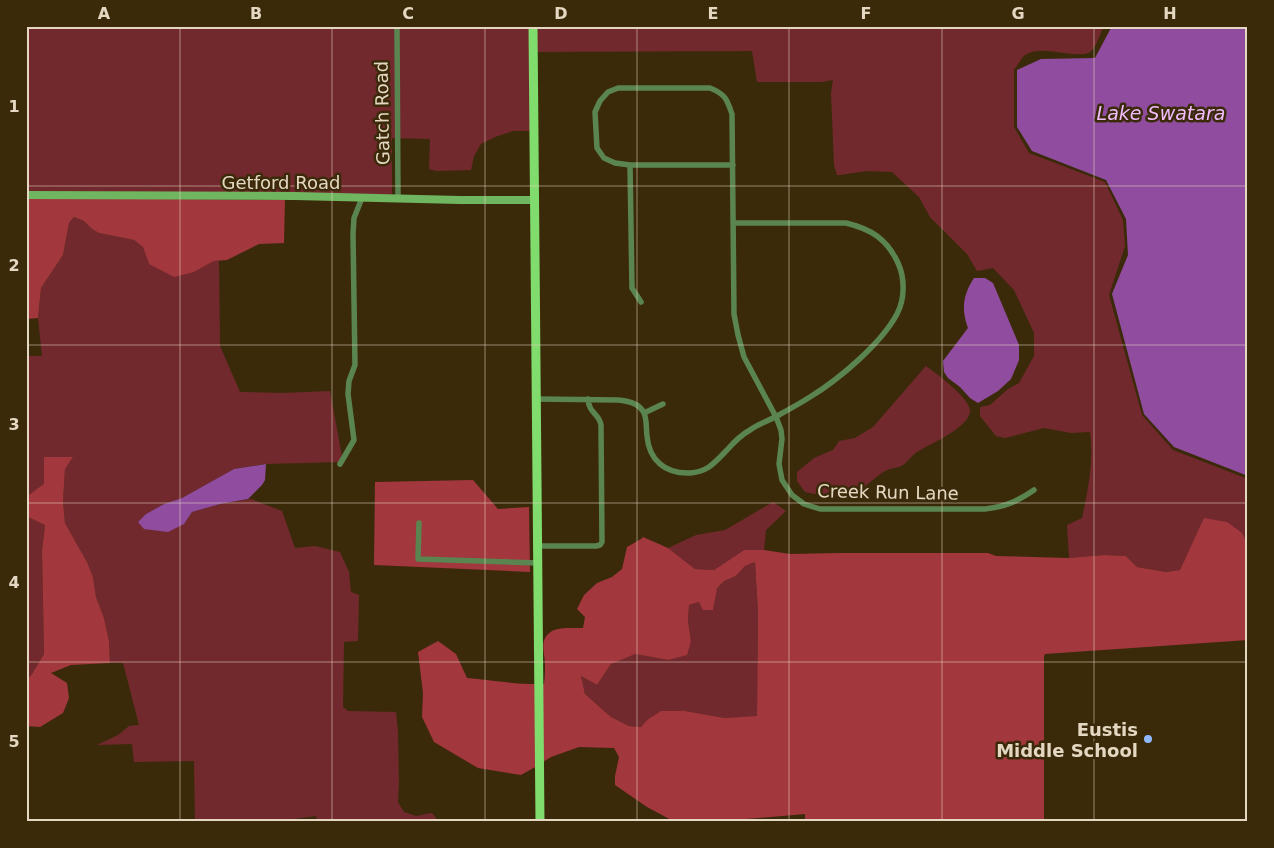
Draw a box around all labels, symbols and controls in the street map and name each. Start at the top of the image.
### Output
text: A [98,4,111,23]
text: B [250,4,262,23]
text: C [402,4,414,23]
text: D [554,4,568,23]
text: E [708,4,718,23]
text: F [861,4,871,23]
text: G [1011,4,1025,23]
text: H [1163,4,1177,23]
street label: Gatch Road [371,61,393,165]
text: 1 [8,97,20,116]
water label: Lake Swatara [1097,102,1225,124]
street label: Getford Road [222,172,340,193]
text: 2 [8,256,20,275]
text: 3 [8,415,20,434]
street label: Creek Run Lane [817,480,959,504]
text: 4 [8,573,20,592]
place label: Eustis Middle School [996,719,1138,761]
text: 5 [8,732,20,751]
marker: Eustis Middle School [1142,733,1154,745]

